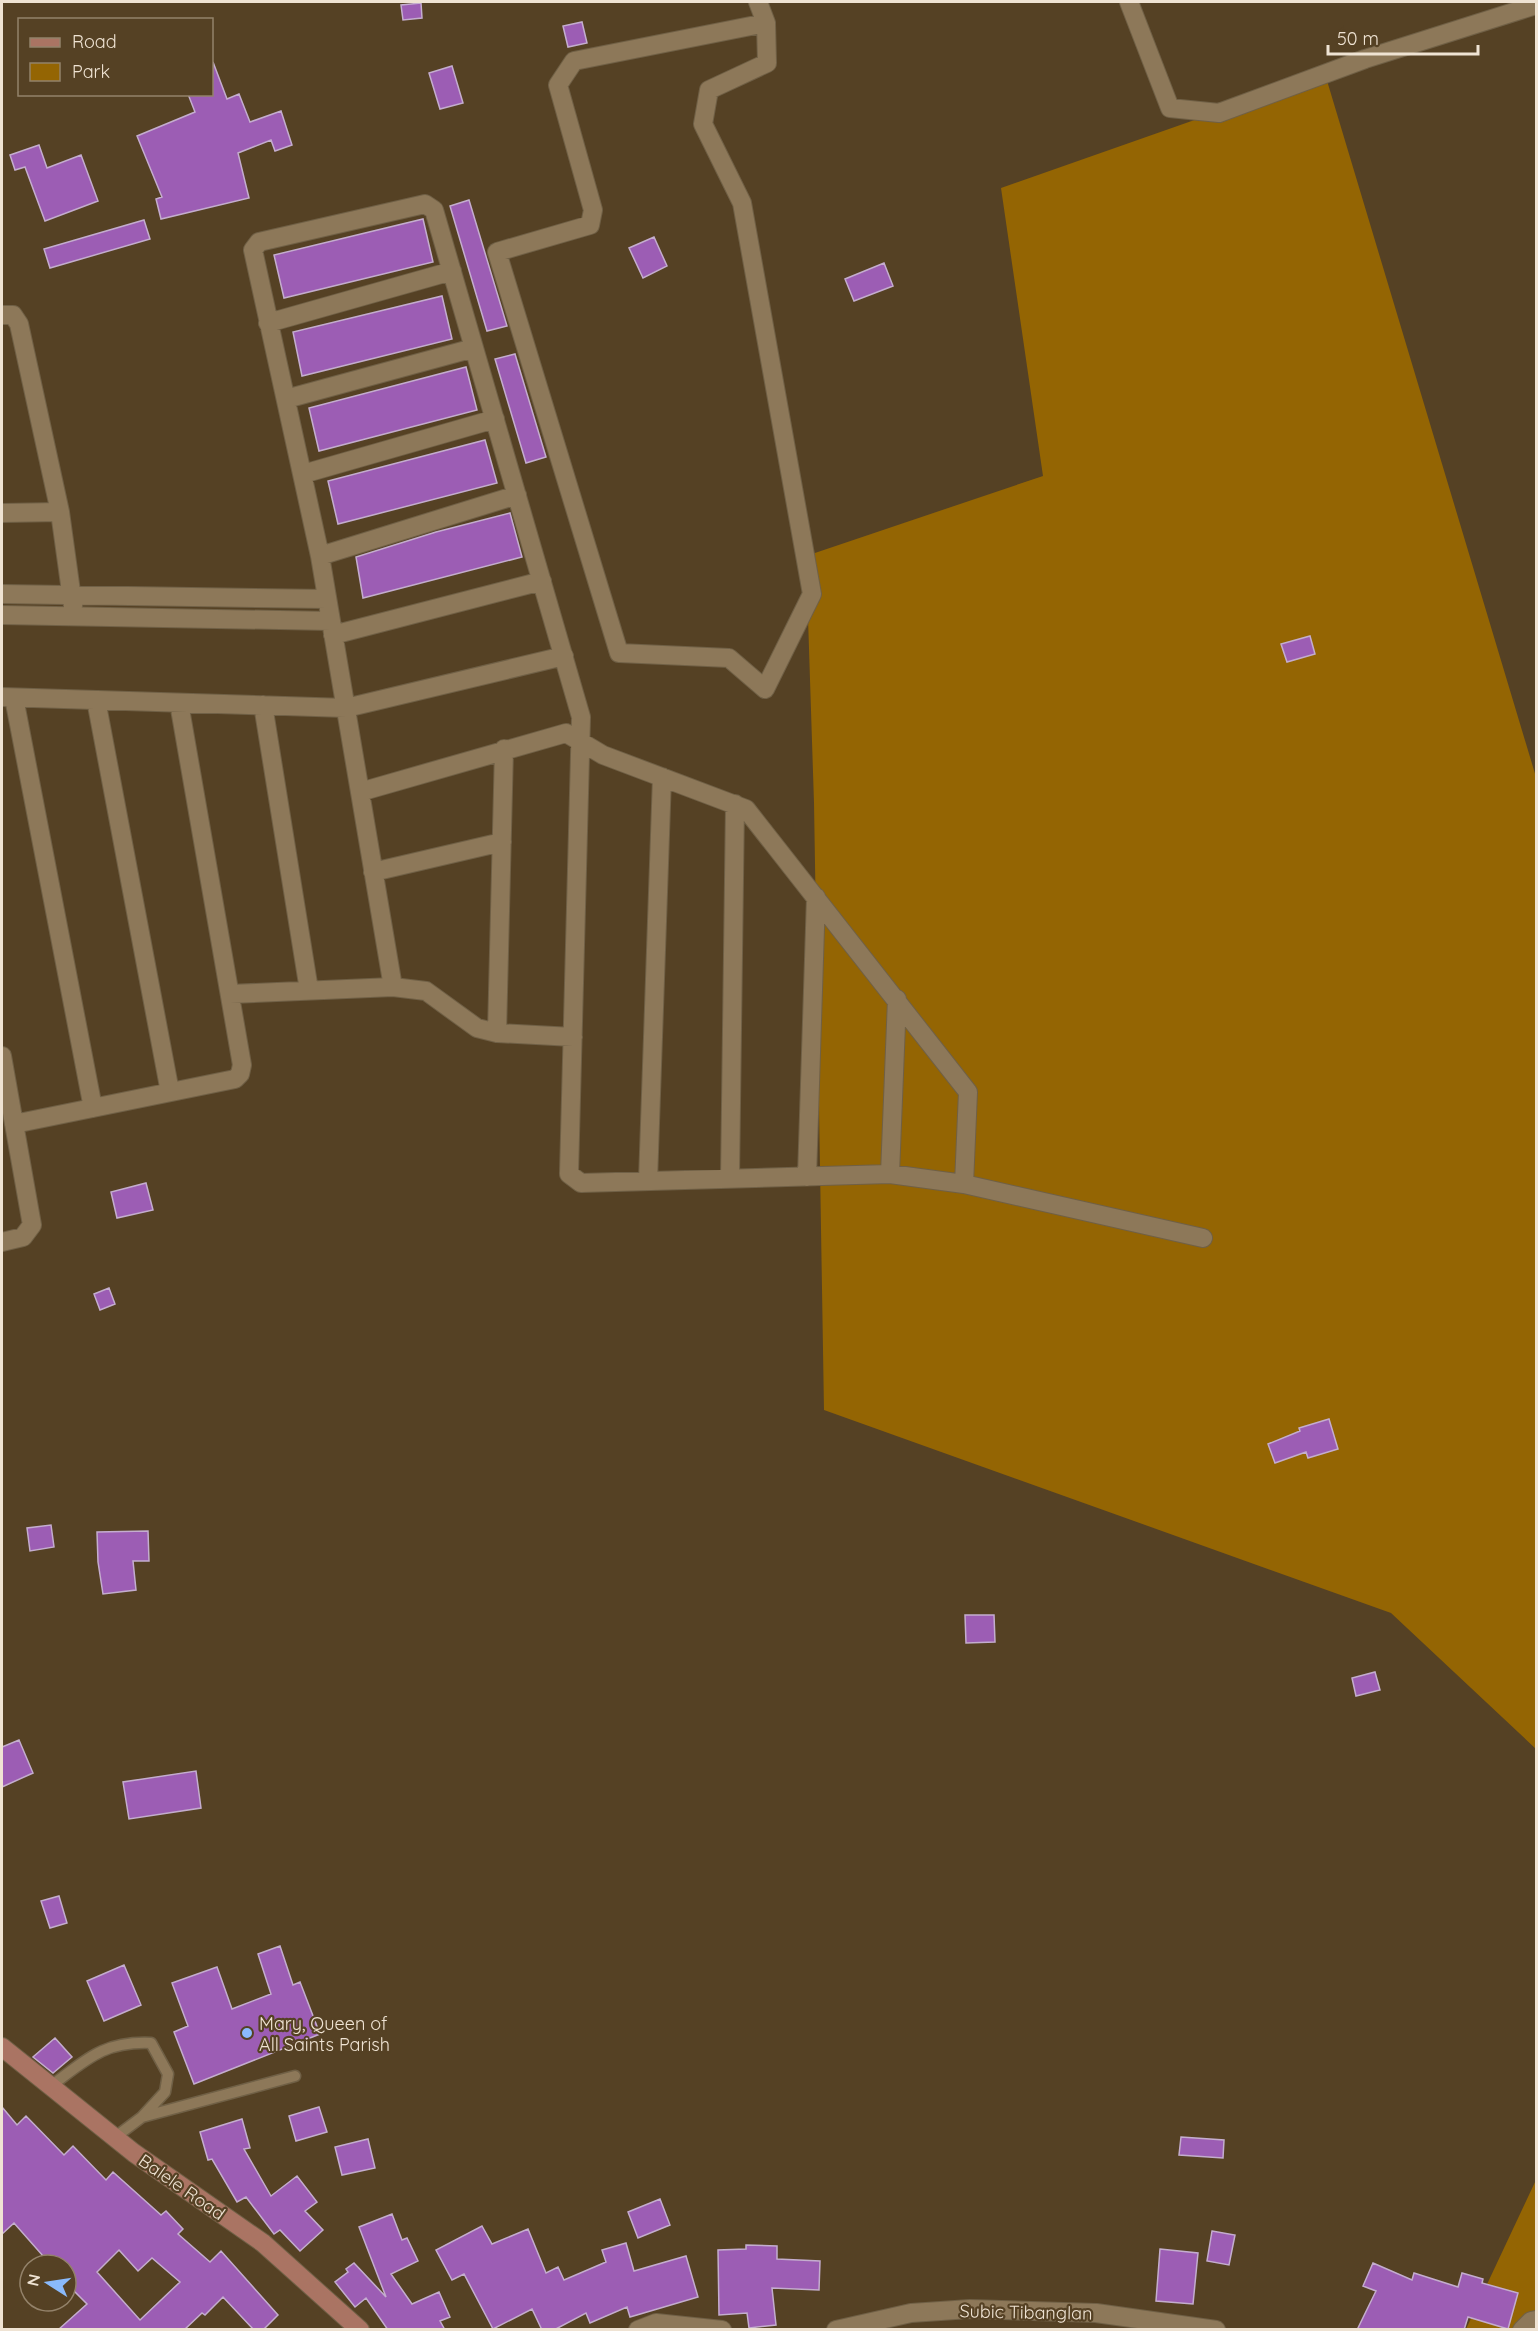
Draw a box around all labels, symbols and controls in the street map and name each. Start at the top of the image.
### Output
legend [18,18,213,96]
scale bar [1328,18,1478,56]
text: 50 m [1337,27,1379,50]
text: Road [72,30,117,53]
text: Park [72,60,110,83]
place label: Mary, Queen of All Saints Parish [259,2012,390,2056]
marker: Mary, Queen of All Saints Parish [240,2026,254,2040]
street label: Balele Road [134,2149,230,2225]
north arrow [18,2253,78,2313]
text: N [22,2272,44,2288]
street label: Subic Tibanglan [959,2299,1093,2325]

